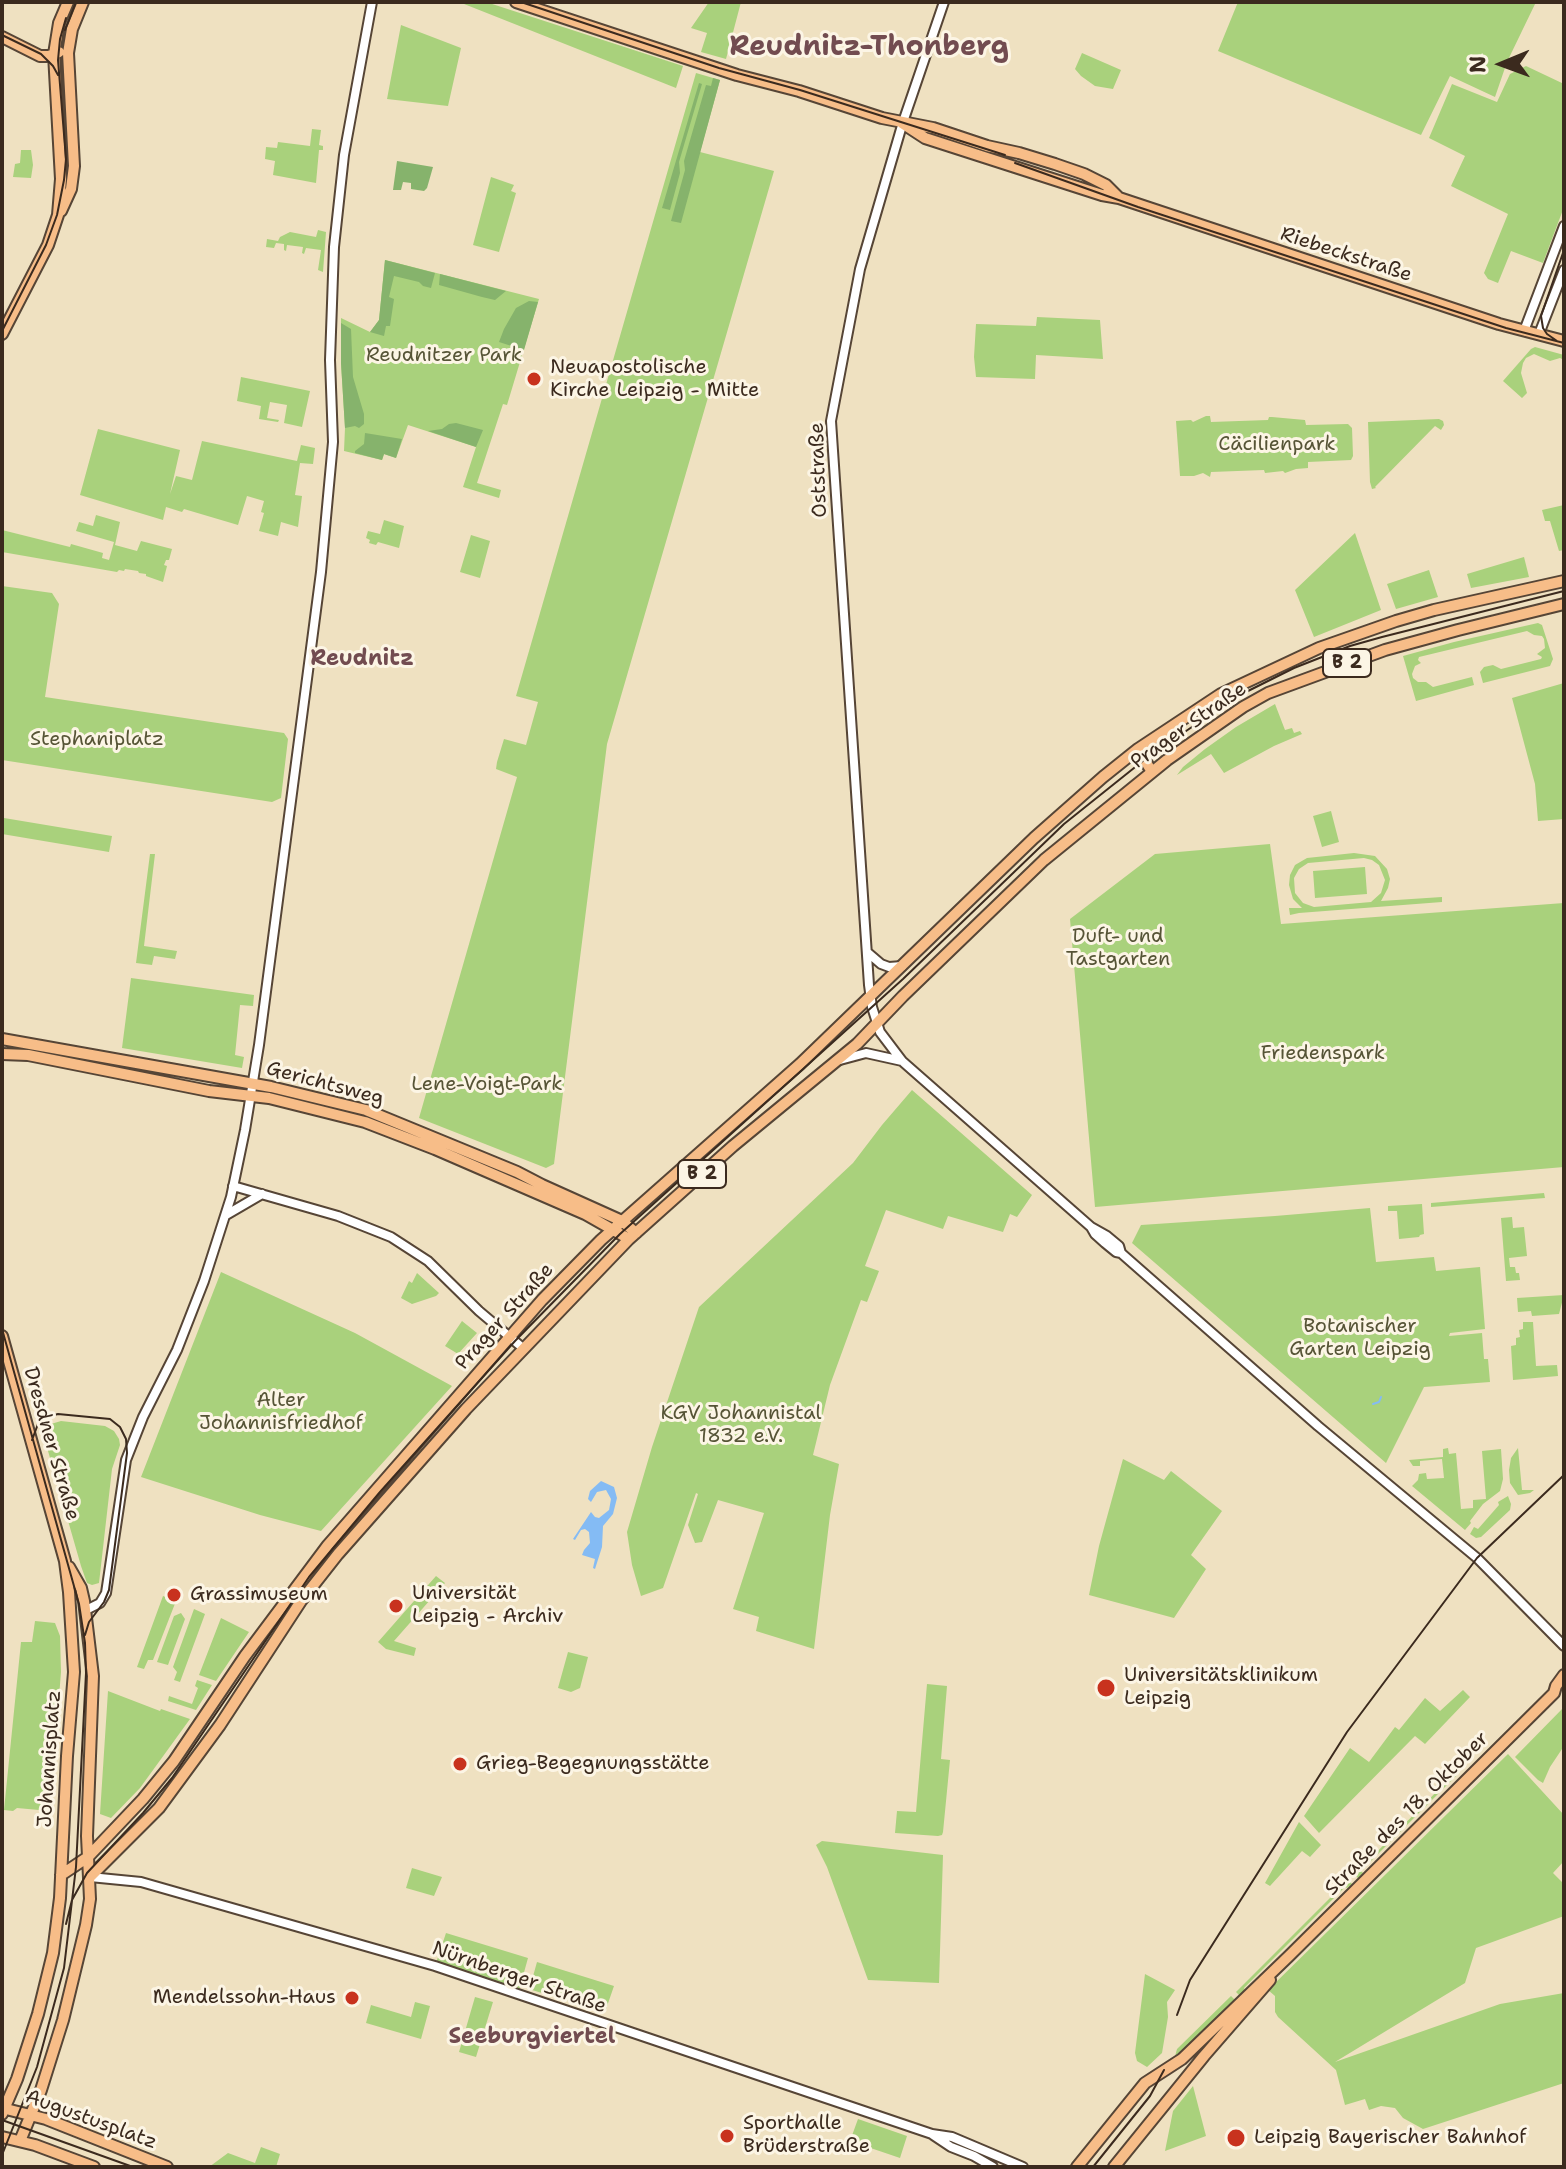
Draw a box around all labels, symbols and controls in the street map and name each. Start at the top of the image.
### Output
north arrow [1462,24,1542,104]
district label: Reudnitz-Thonberg [729,31,1009,65]
text: N [1463,55,1492,73]
street label: Riebeckstraße [1277,222,1415,288]
park label: Reudnitzer Park [366,344,522,368]
place label: Neuapostolische Kirche Leipzig - Mitte [550,356,759,403]
marker: Neuapostolische Kirche Leipzig - Mitte [525,370,543,388]
street label: Oststraße [805,422,833,518]
park label: Cäcilienpark [1218,433,1336,457]
district label: Reudnitz [310,646,414,672]
road number: B 2 [1323,649,1371,677]
street label: Prager Straße [1127,677,1251,775]
park label: Stephaniplatz [30,728,164,752]
park label: Duft- und Tastgarten [1066,925,1170,972]
park label: Friedenspark [1261,1042,1385,1066]
street label: Gerichtsweg [264,1057,386,1111]
park label: Lene-Voigt-Park [411,1073,563,1097]
road number: B 2 [678,1160,726,1188]
street label: Prager Straße [451,1259,559,1375]
park label: Botanischer Garten Leipzig [1289,1315,1431,1362]
street label: Dresdner Straße [18,1365,84,1523]
park label: Alter Johannisfriedhof [199,1389,363,1436]
park label: KGV Johannistal 1832 e.V. [660,1402,822,1449]
place label: Universität Leipzig - Archiv [412,1582,563,1629]
place label: Grassimuseum [190,1583,328,1607]
marker: Grassimuseum [165,1586,183,1604]
marker: Universität Leipzig - Archiv [387,1597,405,1615]
place label: Universitätsklinikum Leipzig [1124,1664,1318,1711]
marker: Universitätsklinikum Leipzig [1095,1677,1117,1699]
street label: Johannisplatz [33,1690,67,1828]
street label: Straße des 18. Oktober [1320,1727,1494,1901]
place label: Grieg-Begegnungsstätte [476,1752,710,1776]
marker: Grieg-Begegnungsstätte [451,1755,469,1773]
street label: Nürnberger Straße [429,1937,609,2019]
place label: Mendelssohn-Haus [153,1986,336,2010]
marker: Mendelssohn-Haus [343,1989,361,2007]
district label: Seeburgviertel [449,2024,615,2050]
street label: Augustusplatz [22,2085,160,2155]
place label: Sporthalle Brüderstraße [743,2112,870,2159]
place label: Leipzig Bayerischer Bahnhof [1254,2126,1527,2150]
marker: Sporthalle Brüderstraße [718,2127,736,2145]
marker: Leipzig Bayerischer Bahnhof [1225,2127,1247,2149]

